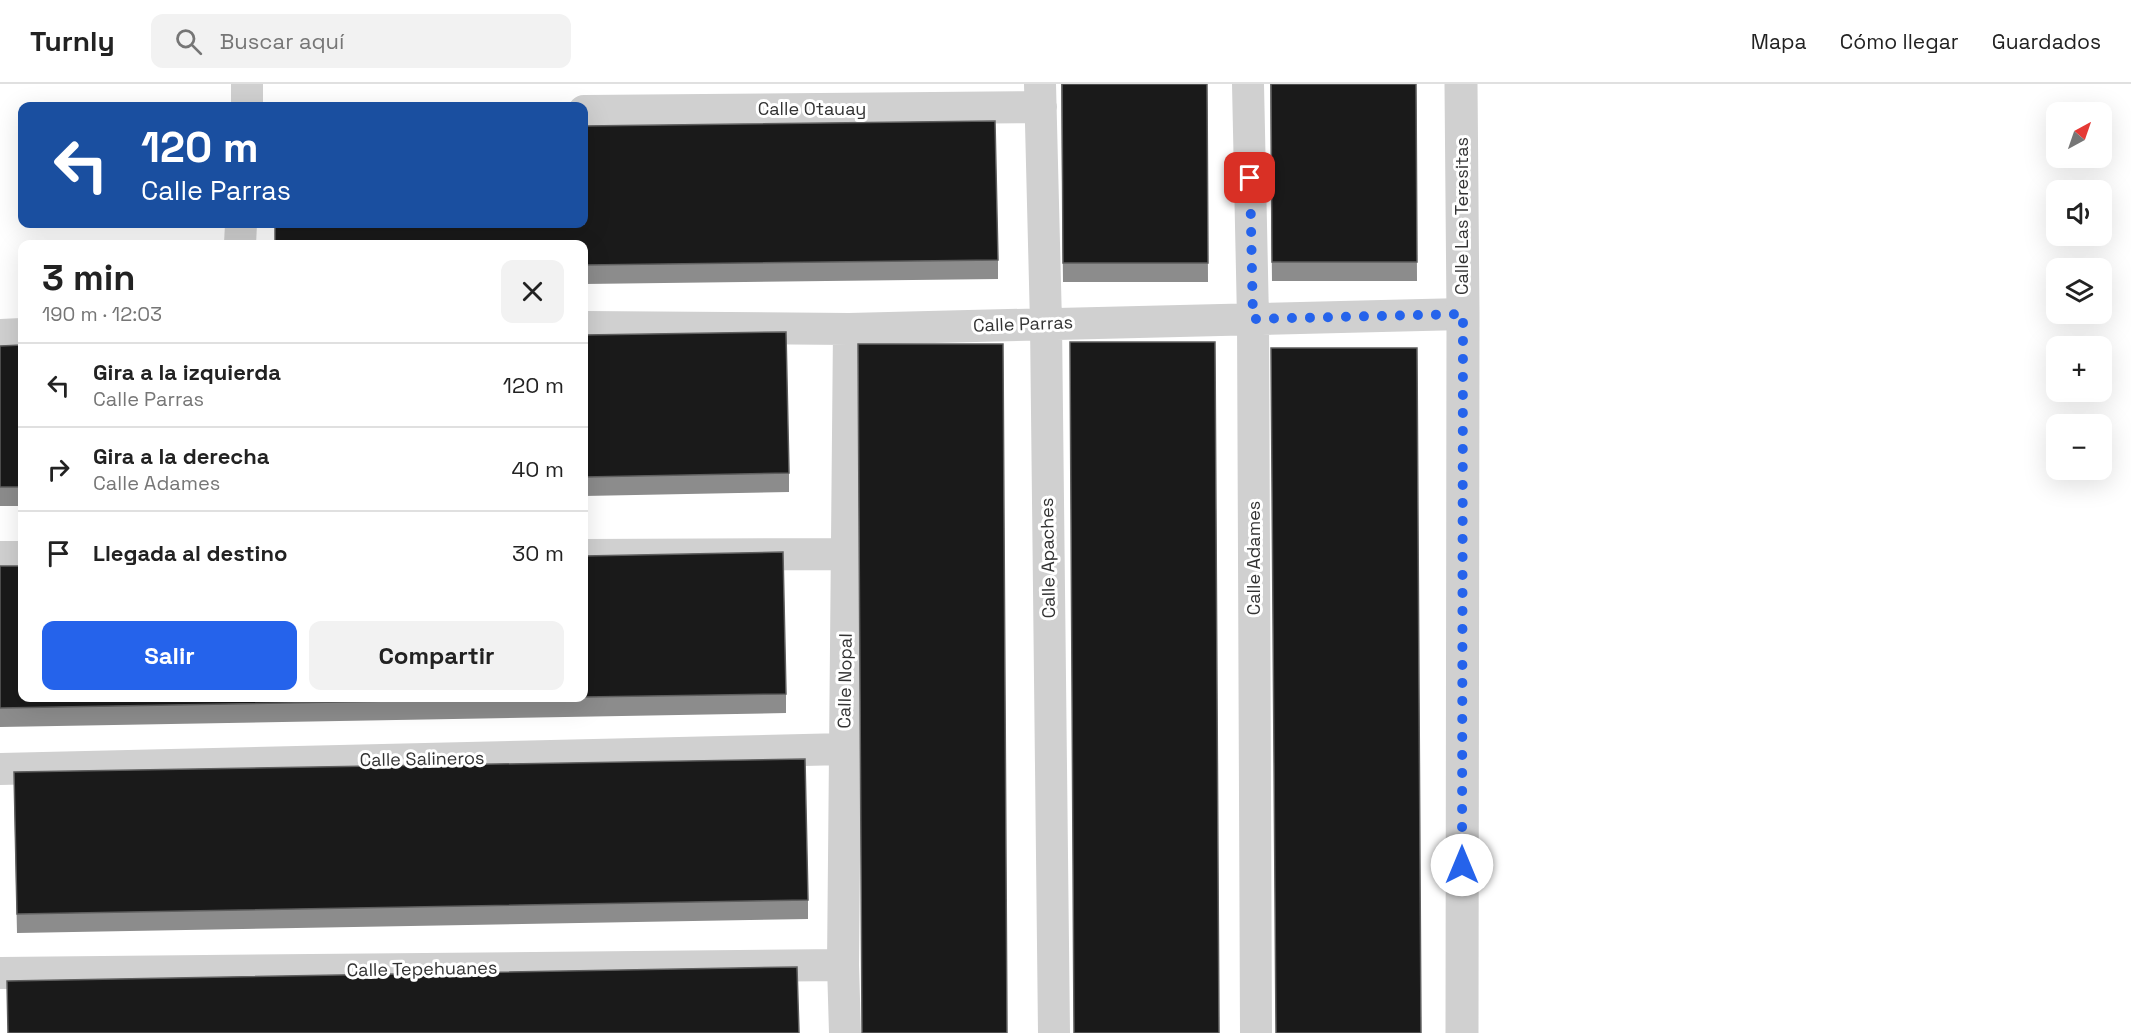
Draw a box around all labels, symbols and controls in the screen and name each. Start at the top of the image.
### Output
search box [151,14,571,68]
text: Turnly [30,23,115,59]
icon: search [172,25,205,58]
text: Buscar aquí [220,27,344,55]
text: Mapa [1751,28,1807,55]
text: Cómo llegar [1840,28,1959,55]
text: Guardados [1992,28,2101,55]
street label: Calle Otauay [758,97,866,120]
north arrow [2046,102,2112,168]
map controls [2046,102,2112,480]
text: 120 m [141,121,259,174]
icon: left [42,126,120,204]
street label: Calle Las Teresitas [1450,137,1473,295]
pin [1224,152,1275,203]
icon: arrive [1233,161,1266,194]
text: Calle Parras [141,173,291,208]
button: sound [2046,180,2112,246]
text: 3 min [42,255,136,301]
button: layers [2046,258,2112,324]
button: close [501,260,564,323]
text: 190 m · 12:03 [42,301,162,327]
street label: Calle Parras [973,310,1073,337]
button: + [2046,336,2112,402]
text: Gira a la izquierda [93,358,281,386]
icon: left [42,369,75,402]
text: 120 m [503,371,564,399]
text: Calle Parras [93,386,204,412]
button: − [2046,414,2112,480]
text: Gira a la derecha [93,442,270,470]
icon: right [42,453,75,486]
text: 40 m [512,455,564,483]
text: Calle Adames [93,470,220,496]
street label: Calle Apaches [1035,497,1060,619]
street label: Calle Adames [1242,501,1265,615]
icon: arrive [42,537,75,570]
text: Llegada al destino [93,539,287,567]
text: 30 m [512,539,564,567]
button: Salir [42,621,297,690]
button: Compartir [309,621,564,690]
street label: Calle Nopal [832,633,857,729]
street label: Calle Salineros [359,746,485,771]
position arrow [1430,833,1494,897]
street label: Calle Tepehuanes [346,956,498,981]

